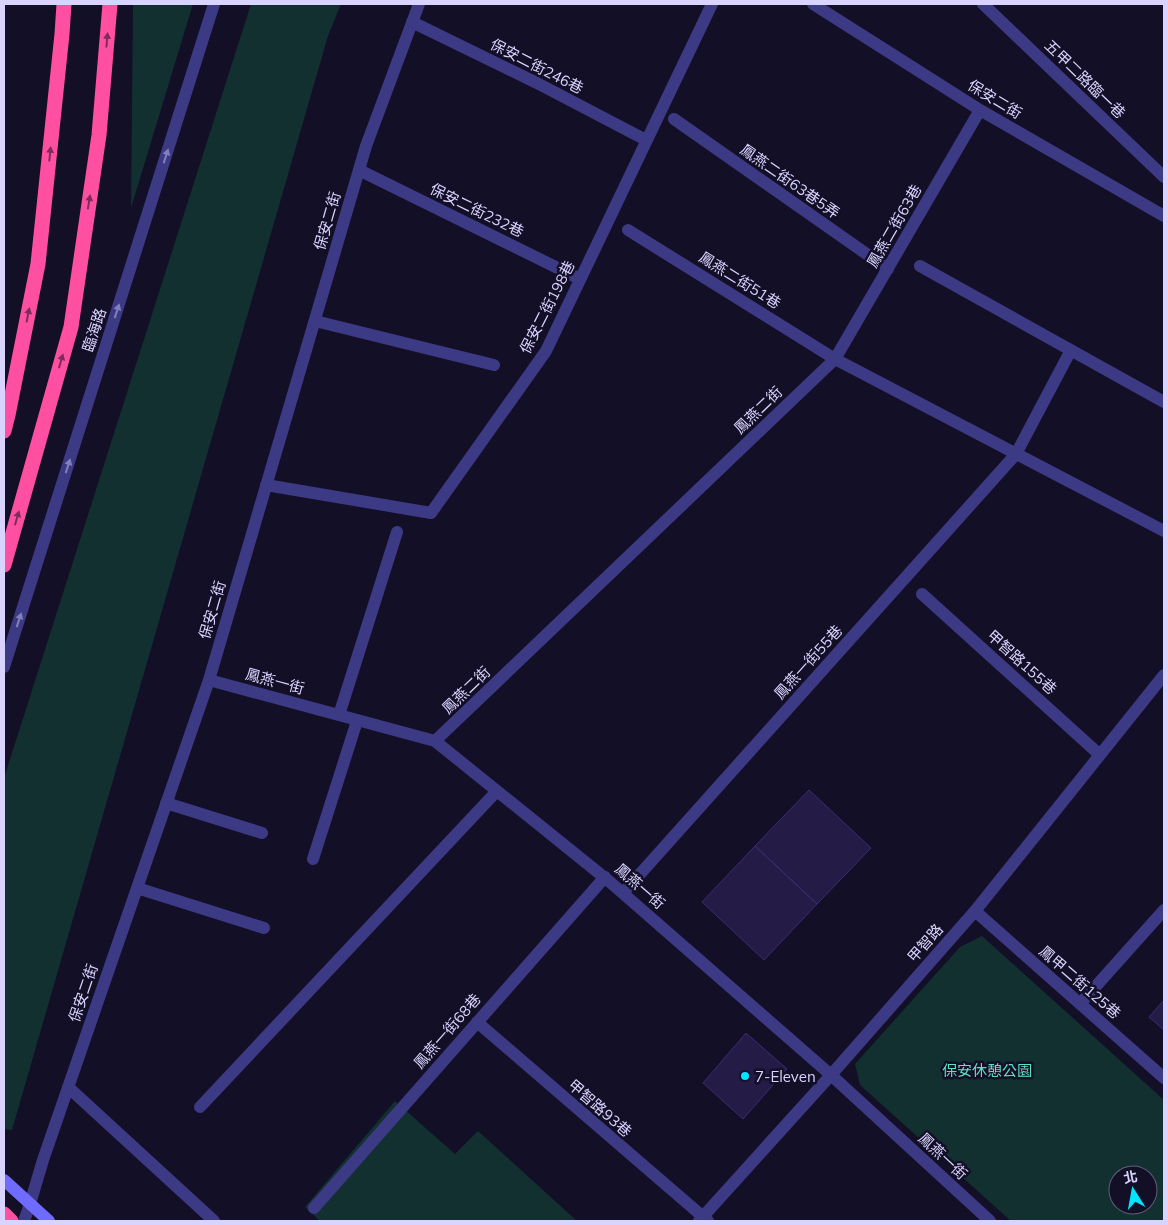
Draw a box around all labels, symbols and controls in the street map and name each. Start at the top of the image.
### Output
one-way arrow [103,32,111,48]
street label: 保安二街246巷 [487,34,587,98]
street label: 五甲二路臨一巷 [1041,36,1129,122]
street label: 保安二街 [964,75,1026,123]
street label: 鳳燕二街63巷5弄 [737,140,843,222]
one-way arrow [46,146,54,162]
one-way arrow [163,148,170,163]
street label: 保安二街232巷 [427,179,527,241]
street label: 鳳燕二街63巷 [863,181,925,271]
street label: 保安二街 [310,190,344,252]
one-way arrow [86,193,94,209]
street label: 鳳燕二街51巷 [696,247,784,313]
street label: 保安二街198巷 [515,257,579,357]
one-way arrow [114,303,121,318]
one-way arrow [25,306,33,322]
street label: 臨海路 [78,306,110,354]
one-way arrow [57,354,65,369]
street label: 鳳燕二街 [730,382,786,438]
one-way arrow [64,458,72,473]
one-way arrow [13,510,21,526]
street label: 保安二街 [195,579,229,641]
one-way arrow [15,613,23,628]
street label: 鳳燕一街55巷 [770,621,846,703]
street label: 甲智路155巷 [983,626,1061,698]
street label: 鳳燕二街 [438,662,494,718]
street label: 鳳燕一街 [244,664,306,698]
street label: 鳳燕一街 [611,859,669,913]
street label: 甲智路 [903,920,947,966]
street label: 鳳甲二街125巷 [1035,941,1125,1023]
street label: 保安二街 [64,962,102,1024]
street label: 鳳燕一街68巷 [409,990,485,1072]
park label: 保安休憩公園 [942,1061,1032,1080]
place label: 7-Eleven [755,1067,816,1086]
marker: 7-Eleven [739,1070,751,1082]
street label: 甲智路93巷 [564,1075,636,1141]
street label: 鳳燕一街 [915,1129,971,1183]
north arrow [1108,1165,1158,1215]
text: 北 [1122,1167,1139,1187]

